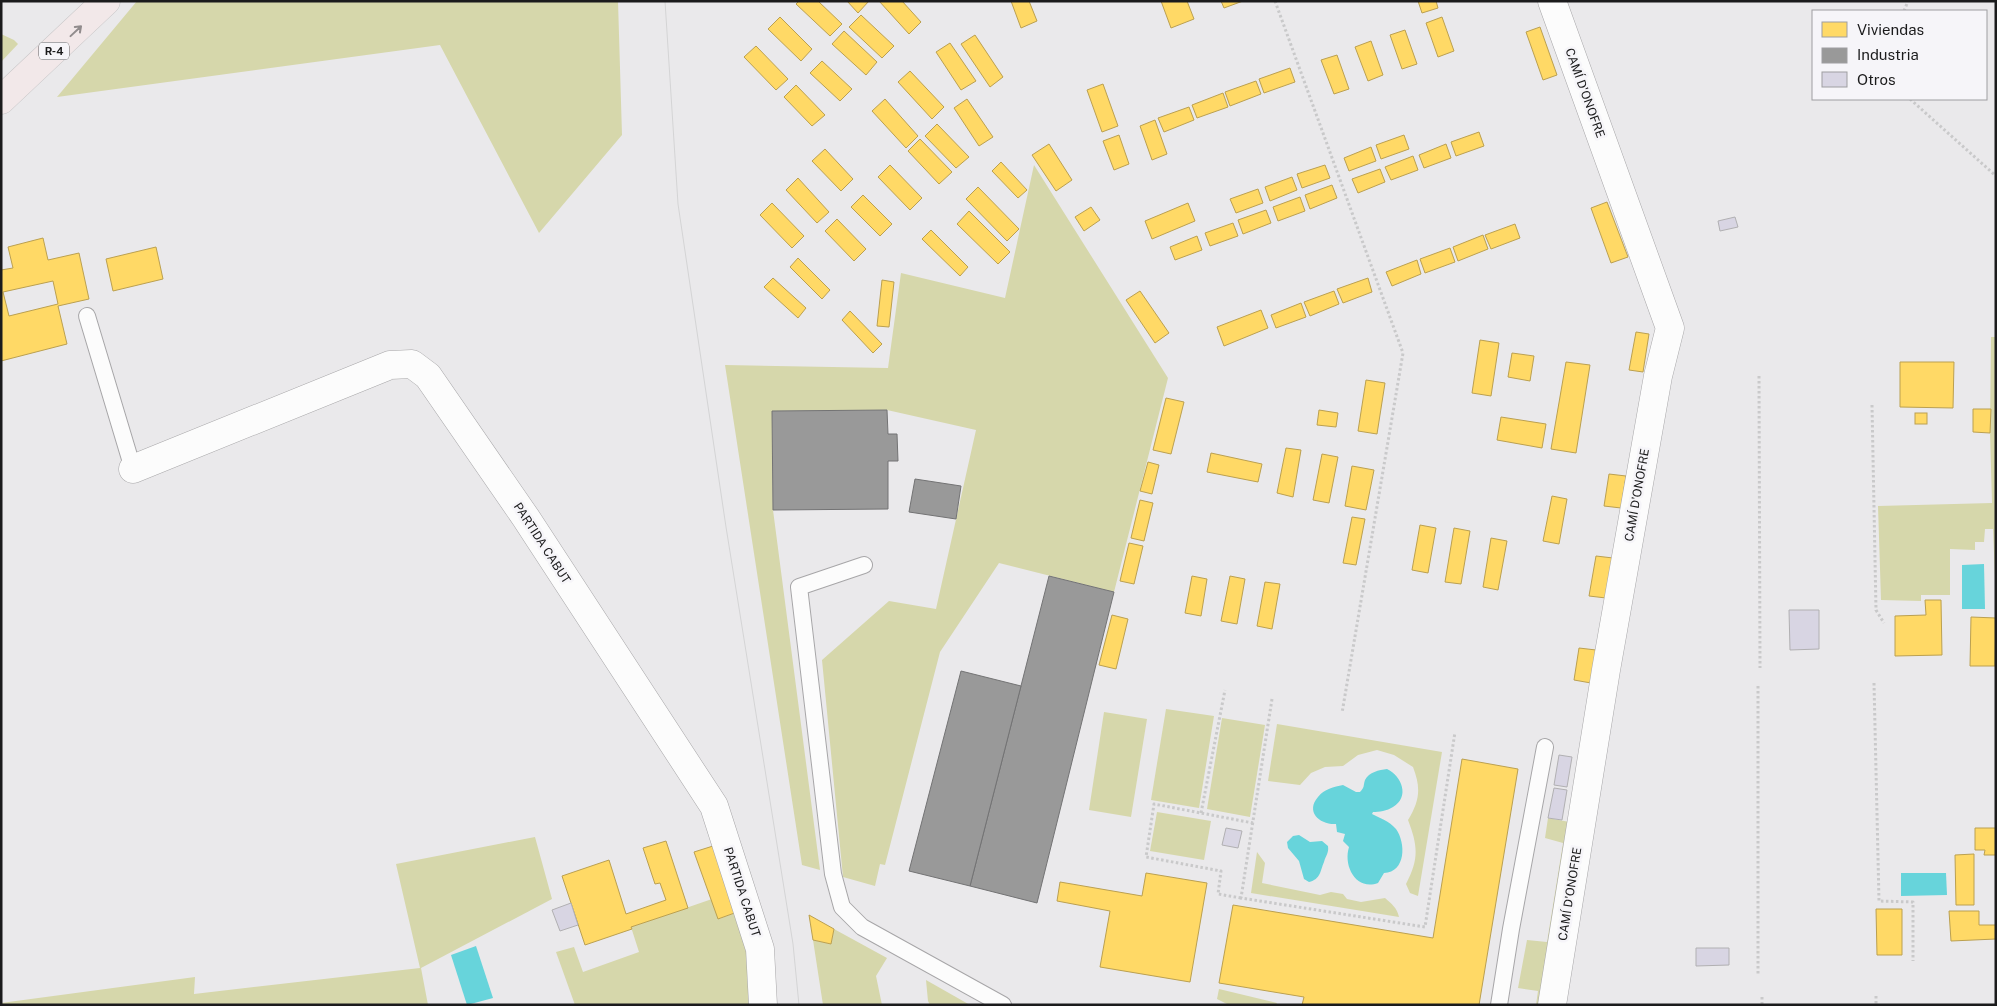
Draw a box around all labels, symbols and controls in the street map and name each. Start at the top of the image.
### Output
legend [1812,10,1987,100]
text: Viviendas [1857,21,1924,38]
one-way arrow [69,25,82,37]
road number: R-4 [39,42,69,59]
street label: CAMÍ D'ONOFRE [1562,46,1608,140]
text: Industria [1857,46,1919,63]
text: Otros [1857,71,1896,88]
street label: CAMÍ D'ONOFRE [1622,447,1652,543]
street label: PARTIDA CABUT [511,500,573,586]
street label: PARTIDA CABUT [721,845,763,939]
street label: CAMÍ D'ONOFRE [1556,846,1584,942]

